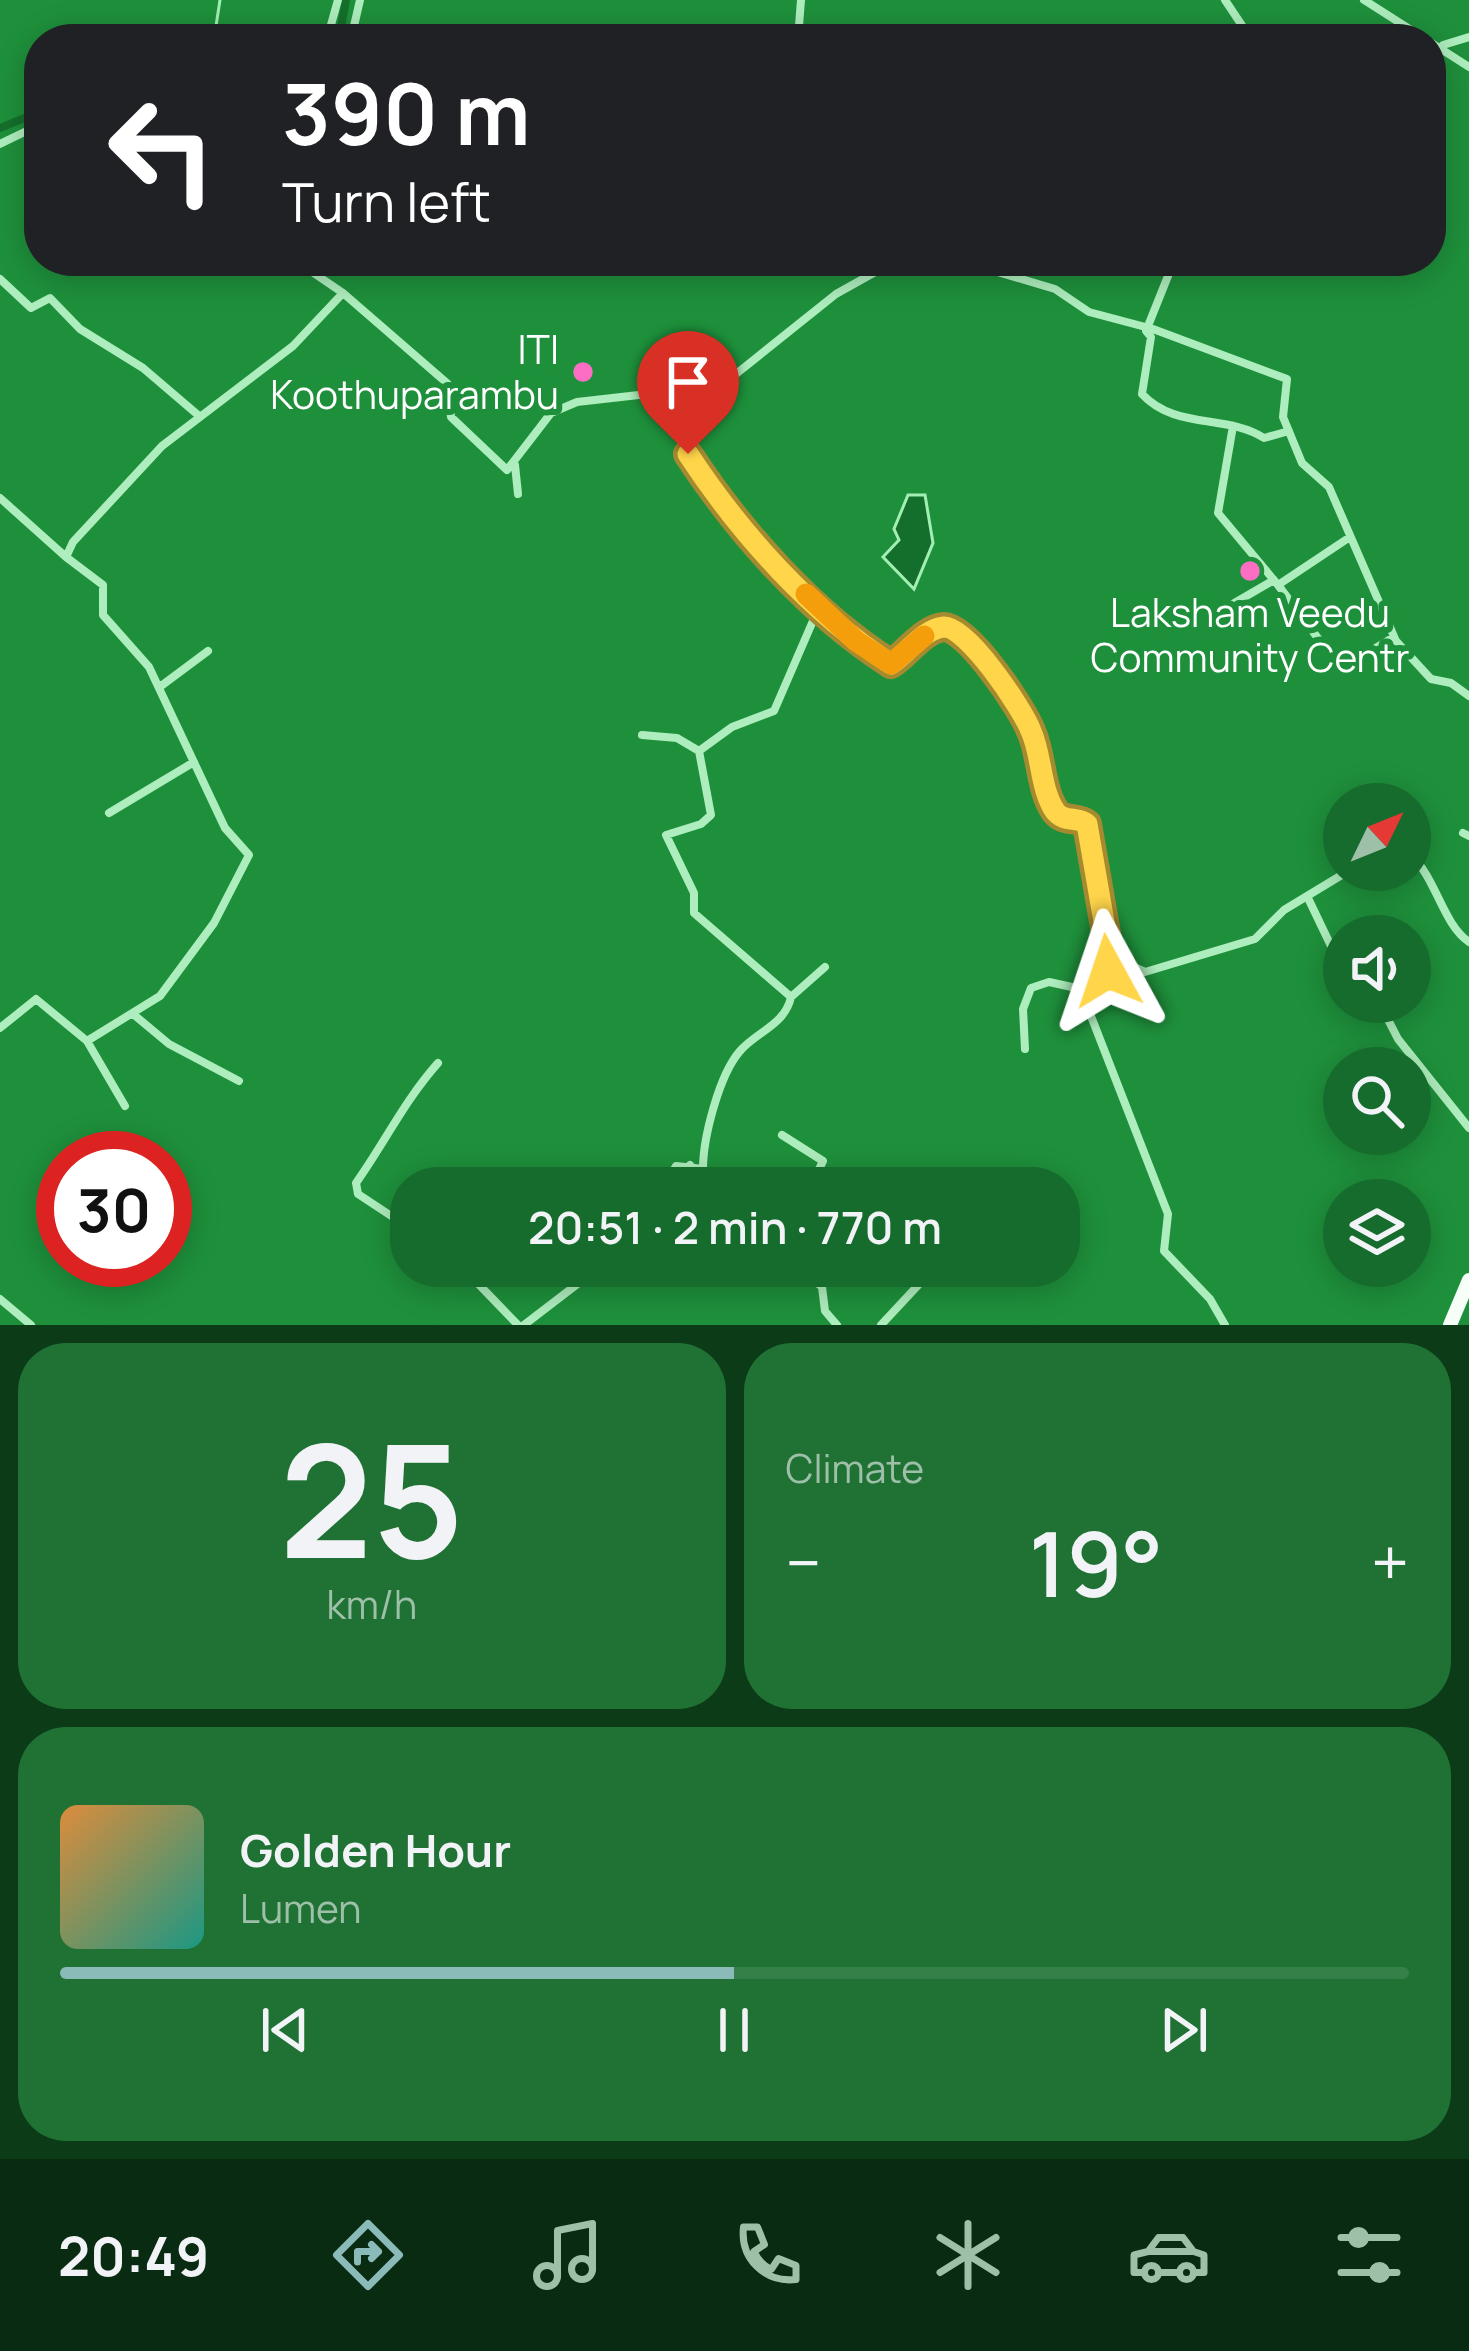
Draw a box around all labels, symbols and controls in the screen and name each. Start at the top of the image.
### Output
text: 390 m [282,55,531,170]
icon: left [84,72,240,228]
text: Turn left [282,164,491,238]
place label: ITI Koothuparambu [270,322,559,421]
pin [637,331,739,454]
icon: arrive [655,349,721,415]
marker: ITI Koothuparambu [570,359,596,385]
marker: Laksham Veedu Community Centr [1237,558,1263,584]
place label: Laksham Veedu Community Centr [1091,585,1409,684]
north arrow [1323,783,1431,891]
map controls [1323,783,1431,1287]
position arrow [1045,908,1171,1034]
button: sound [1323,915,1431,1023]
button: search [1323,1047,1431,1155]
speed limit sign: 30 [36,1131,192,1287]
button: layers [1323,1179,1431,1287]
text: 20:51 · 2 min · 770 m [528,1196,942,1258]
text: 25 [280,1392,464,1605]
text: Climate [786,1441,924,1495]
text: 19° [1029,1501,1163,1624]
text: − [786,1517,821,1607]
text: + [1371,1517,1409,1607]
text: km/h [326,1577,417,1631]
text: Golden Hour [240,1819,511,1881]
text: Lumen [240,1881,361,1935]
icon: previous [252,1997,318,2063]
icon: pause [701,1997,767,2063]
icon: next [1151,1997,1217,2063]
icon: directions [326,2213,410,2297]
icon: music [526,2213,610,2297]
icon: phone [726,2213,810,2297]
icon: climate [926,2213,1010,2297]
icon: car [1127,2213,1211,2297]
icon: filters [1327,2213,1411,2297]
text: 20:49 [58,2218,209,2292]

